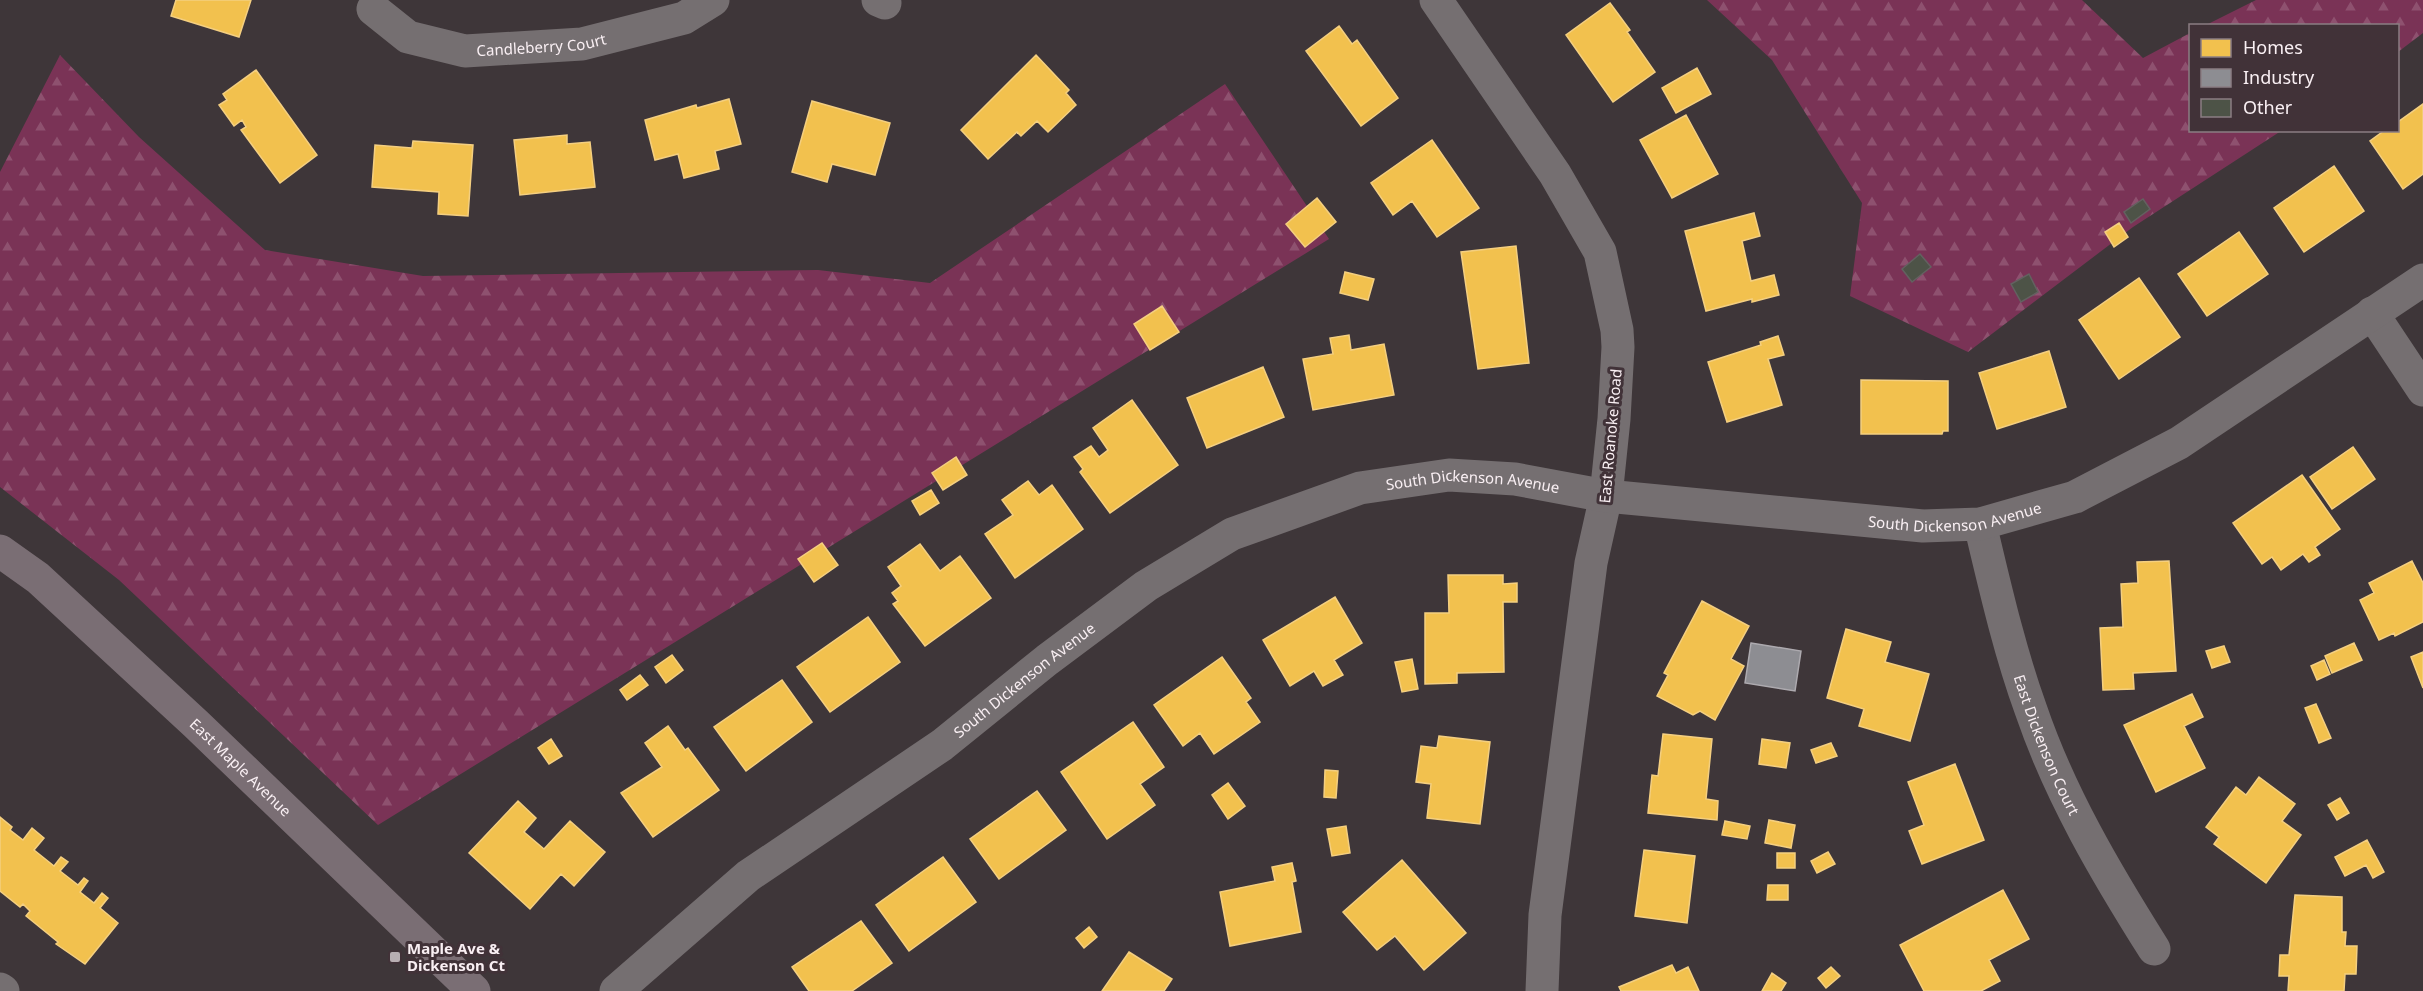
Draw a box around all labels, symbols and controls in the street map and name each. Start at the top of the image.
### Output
legend [2189,24,2399,132]
street label: Candleberry Court [476,28,609,60]
text: Homes [2243,35,2303,59]
text: Industry [2243,65,2315,89]
text: Other [2243,95,2293,119]
street label: East Roanoke Road [1594,368,1626,504]
street label: South Dickenson Avenue [1384,465,1561,497]
street label: South Dickenson Avenue [1867,497,2043,536]
street label: South Dickenson Avenue [949,618,1099,742]
street label: East Dickenson Court [2010,672,2085,819]
street label: East Maple Avenue [186,714,296,821]
place label: Maple Ave & Dickenson Ct [407,938,505,975]
marker: Maple Ave & Dickenson Ct [388,950,402,964]

